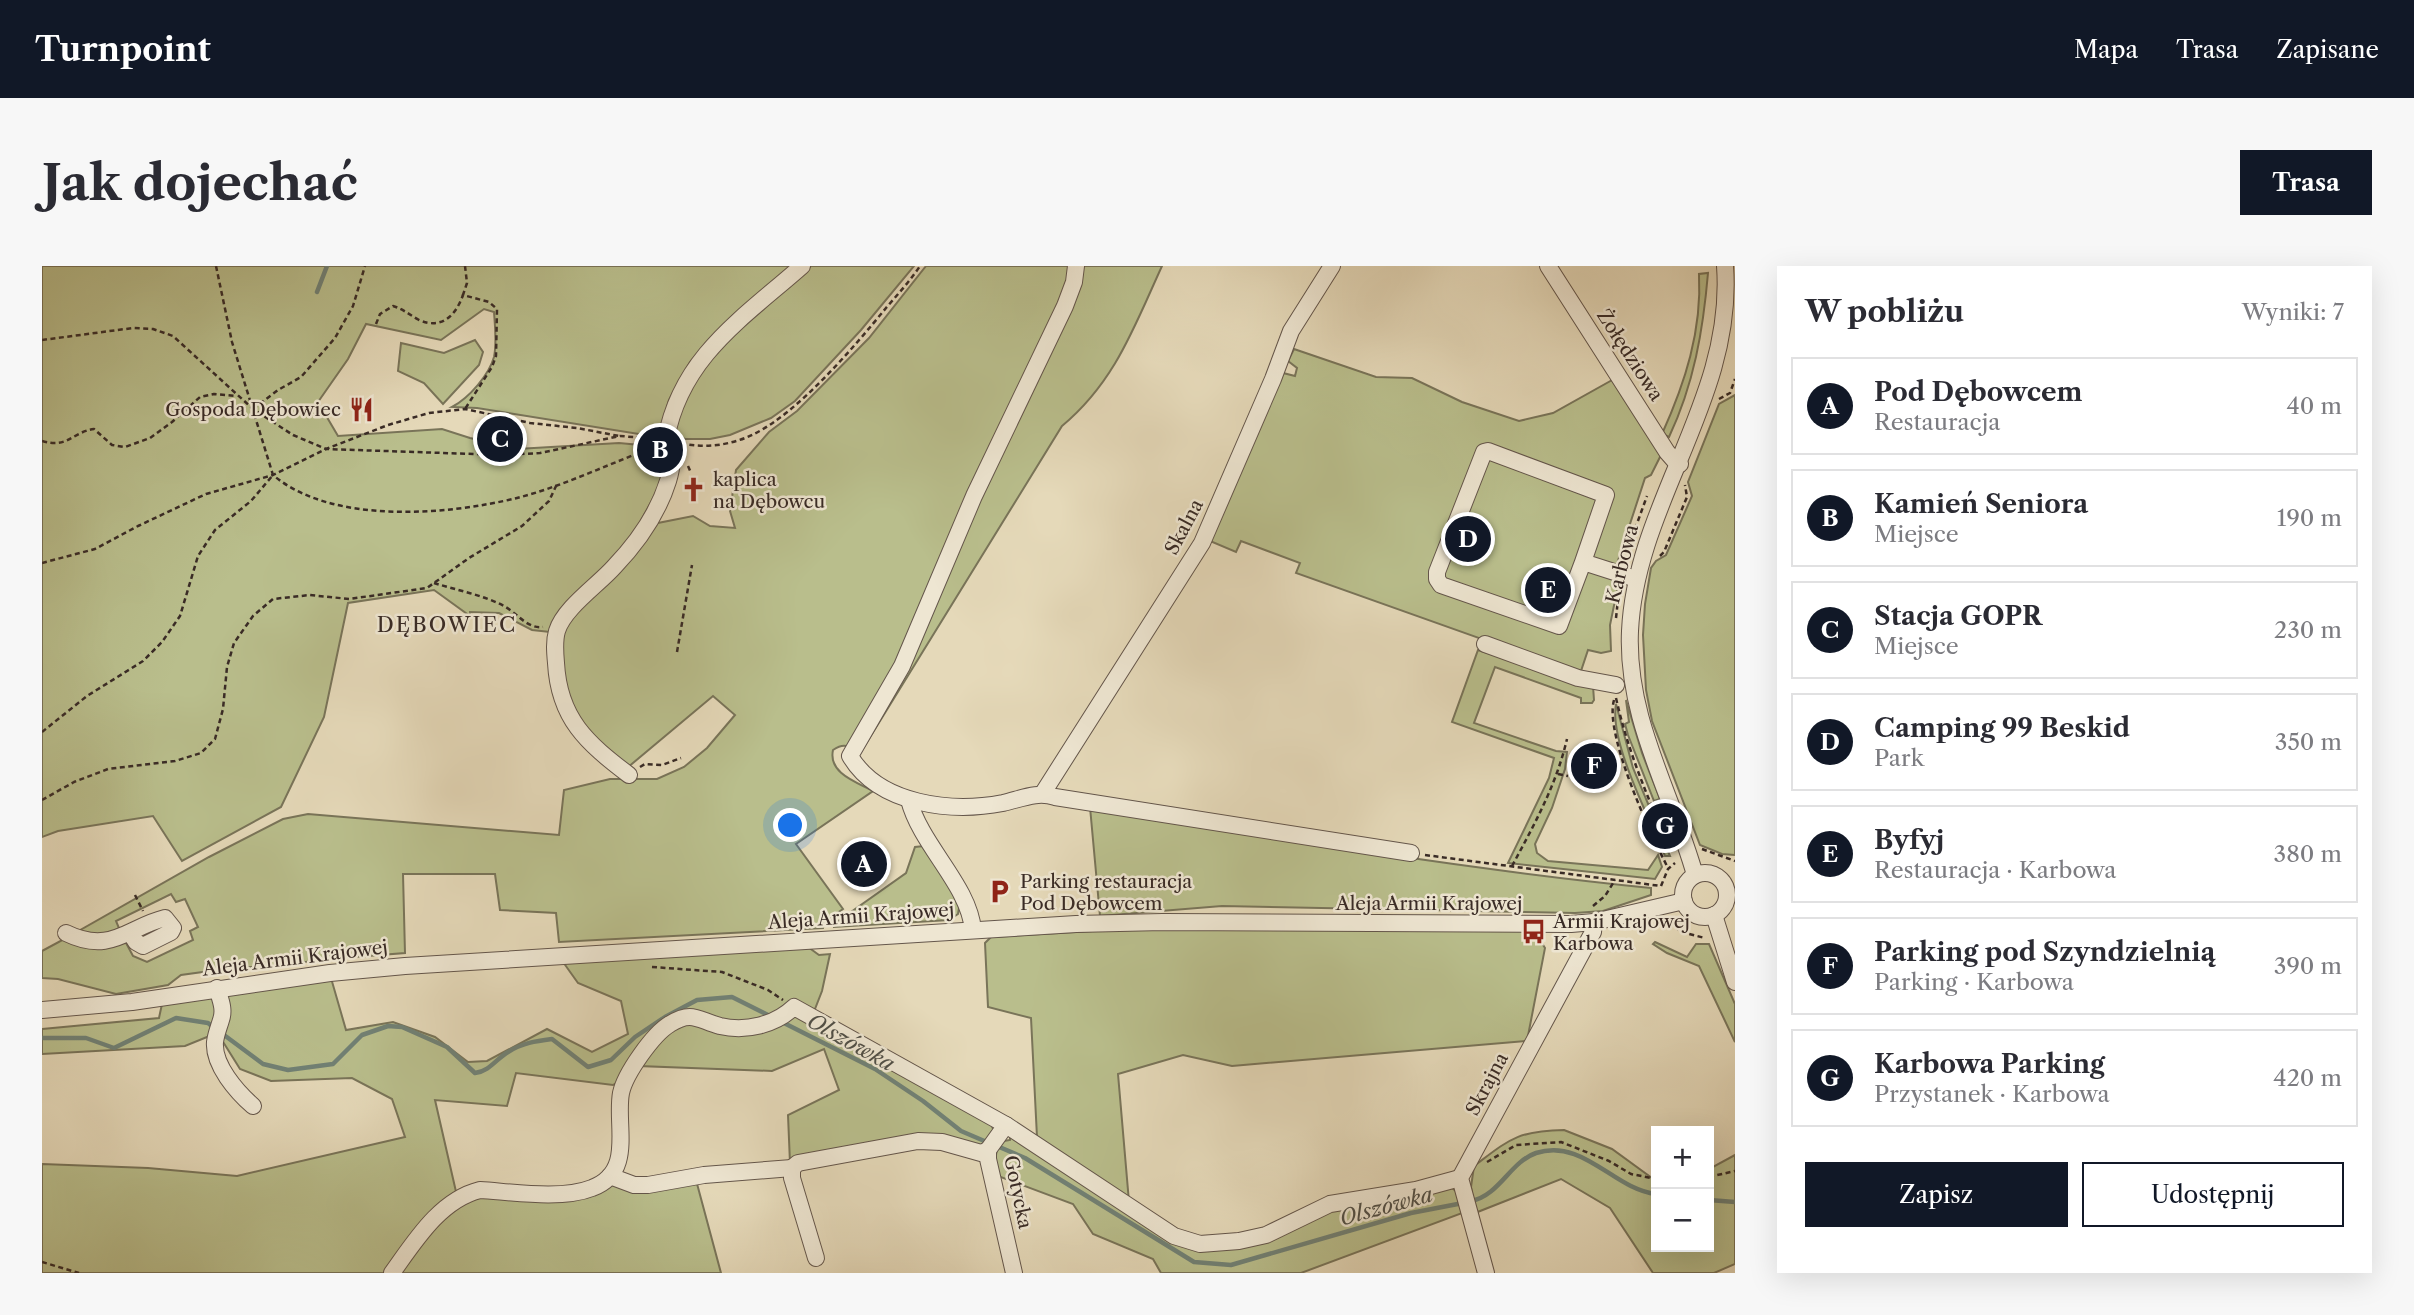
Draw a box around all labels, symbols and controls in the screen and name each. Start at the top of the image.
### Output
text: Turnpoint [35,29,211,70]
text: Mapa [2074,35,2138,64]
text: Trasa [2176,35,2238,64]
text: Zapisane [2276,35,2379,64]
button: Trasa [2240,150,2372,215]
text: Jak dojechać [42,152,358,213]
text: W pobliżu [1805,293,1964,330]
text: Wyniki: 7 [2242,298,2344,326]
street label: Żołędziowa [1592,305,1668,405]
text: Pod Dębowcem [1874,376,2083,408]
text: A [1821,392,1839,420]
text: 40 m [2287,392,2342,420]
restaurant icon: Gospoda Dębowiec [347,395,375,423]
place label: Gospoda Dębowiec [165,398,341,421]
text: Restauracja [1874,408,2000,436]
pin: C [477,413,523,465]
pin: B [637,424,683,476]
place label: kaplica na Dębowcu [713,468,826,513]
church icon: kaplica na Dębowcu [679,476,707,504]
text: Kamień Seniora [1874,488,2088,520]
street label: Skalna [1160,495,1208,559]
text: B [1821,504,1839,532]
text: 190 m [2277,504,2342,532]
pin: D [1445,513,1491,565]
text: Miejsce [1874,520,1959,548]
street label: Karbowa [1601,522,1643,606]
pin: E [1525,564,1571,616]
text: Stacja GOPR [1874,600,2042,632]
district label: DĘBOWIEC [377,612,517,637]
text: C [1821,616,1839,644]
text: 230 m [2274,616,2342,644]
text: Miejsce [1874,632,1959,660]
text: Camping 99 Beskid [1874,712,2130,744]
text: D [1820,728,1840,756]
text: 350 m [2275,728,2342,756]
pin: F [1571,740,1617,792]
text: Park [1874,744,1924,772]
pin: G [1642,800,1688,852]
your location [773,808,807,842]
text: Byfyj [1874,824,1944,856]
pin: A [841,838,887,890]
text: E [1822,840,1838,868]
text: 380 m [2274,840,2342,868]
text: Restauracja · Karbowa [1874,856,2116,884]
place label: Parking restauracja Pod Dębowcem [1020,870,1192,915]
parking icon: Parking restauracja Pod Dębowcem [986,878,1014,906]
street label: Aleja Armii Krajowej [1335,892,1522,915]
street label: Aleja Armii Krajowej [766,898,955,934]
place label: Armii Krajowej Karbowa [1552,910,1690,955]
bus stop icon: Armii Krajowej Karbowa [1519,918,1547,946]
street label: Aleja Armii Krajowej [200,935,389,981]
text: Parking pod Szyndzielnią [1874,936,2216,968]
text: F [1822,952,1838,980]
text: 390 m [2274,952,2342,980]
text: Parking · Karbowa [1874,968,2074,996]
water label: Olszówka [803,1008,899,1076]
text: Karbowa Parking [1874,1048,2105,1080]
street label: Skrajna [1461,1049,1513,1119]
text: G [1820,1064,1840,1092]
text: 420 m [2273,1064,2342,1092]
text: Przystanek · Karbowa [1874,1080,2110,1108]
map controls [1651,1126,1714,1252]
button: + [1651,1126,1714,1189]
street label: Gotycka [999,1153,1037,1231]
button: Zapisz [1805,1162,2068,1227]
button: Udostępnij [2082,1162,2344,1227]
water label: Olszówka [1337,1181,1436,1230]
button: − [1651,1189,1714,1252]

